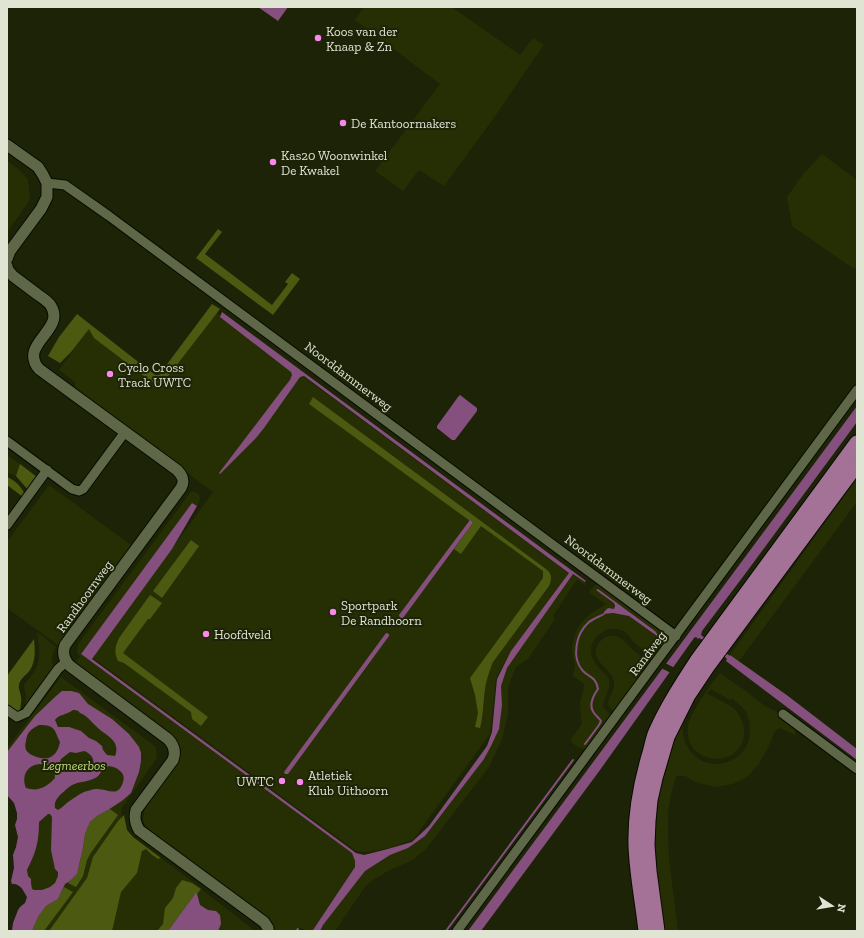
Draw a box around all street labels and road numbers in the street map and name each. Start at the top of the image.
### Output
street label: Noorddammerweg [302,339,395,414]
street label: Noorddammerweg [562,532,655,607]
street label: Randhoornweg [53,557,116,635]
street label: Randweg [626,628,669,679]

